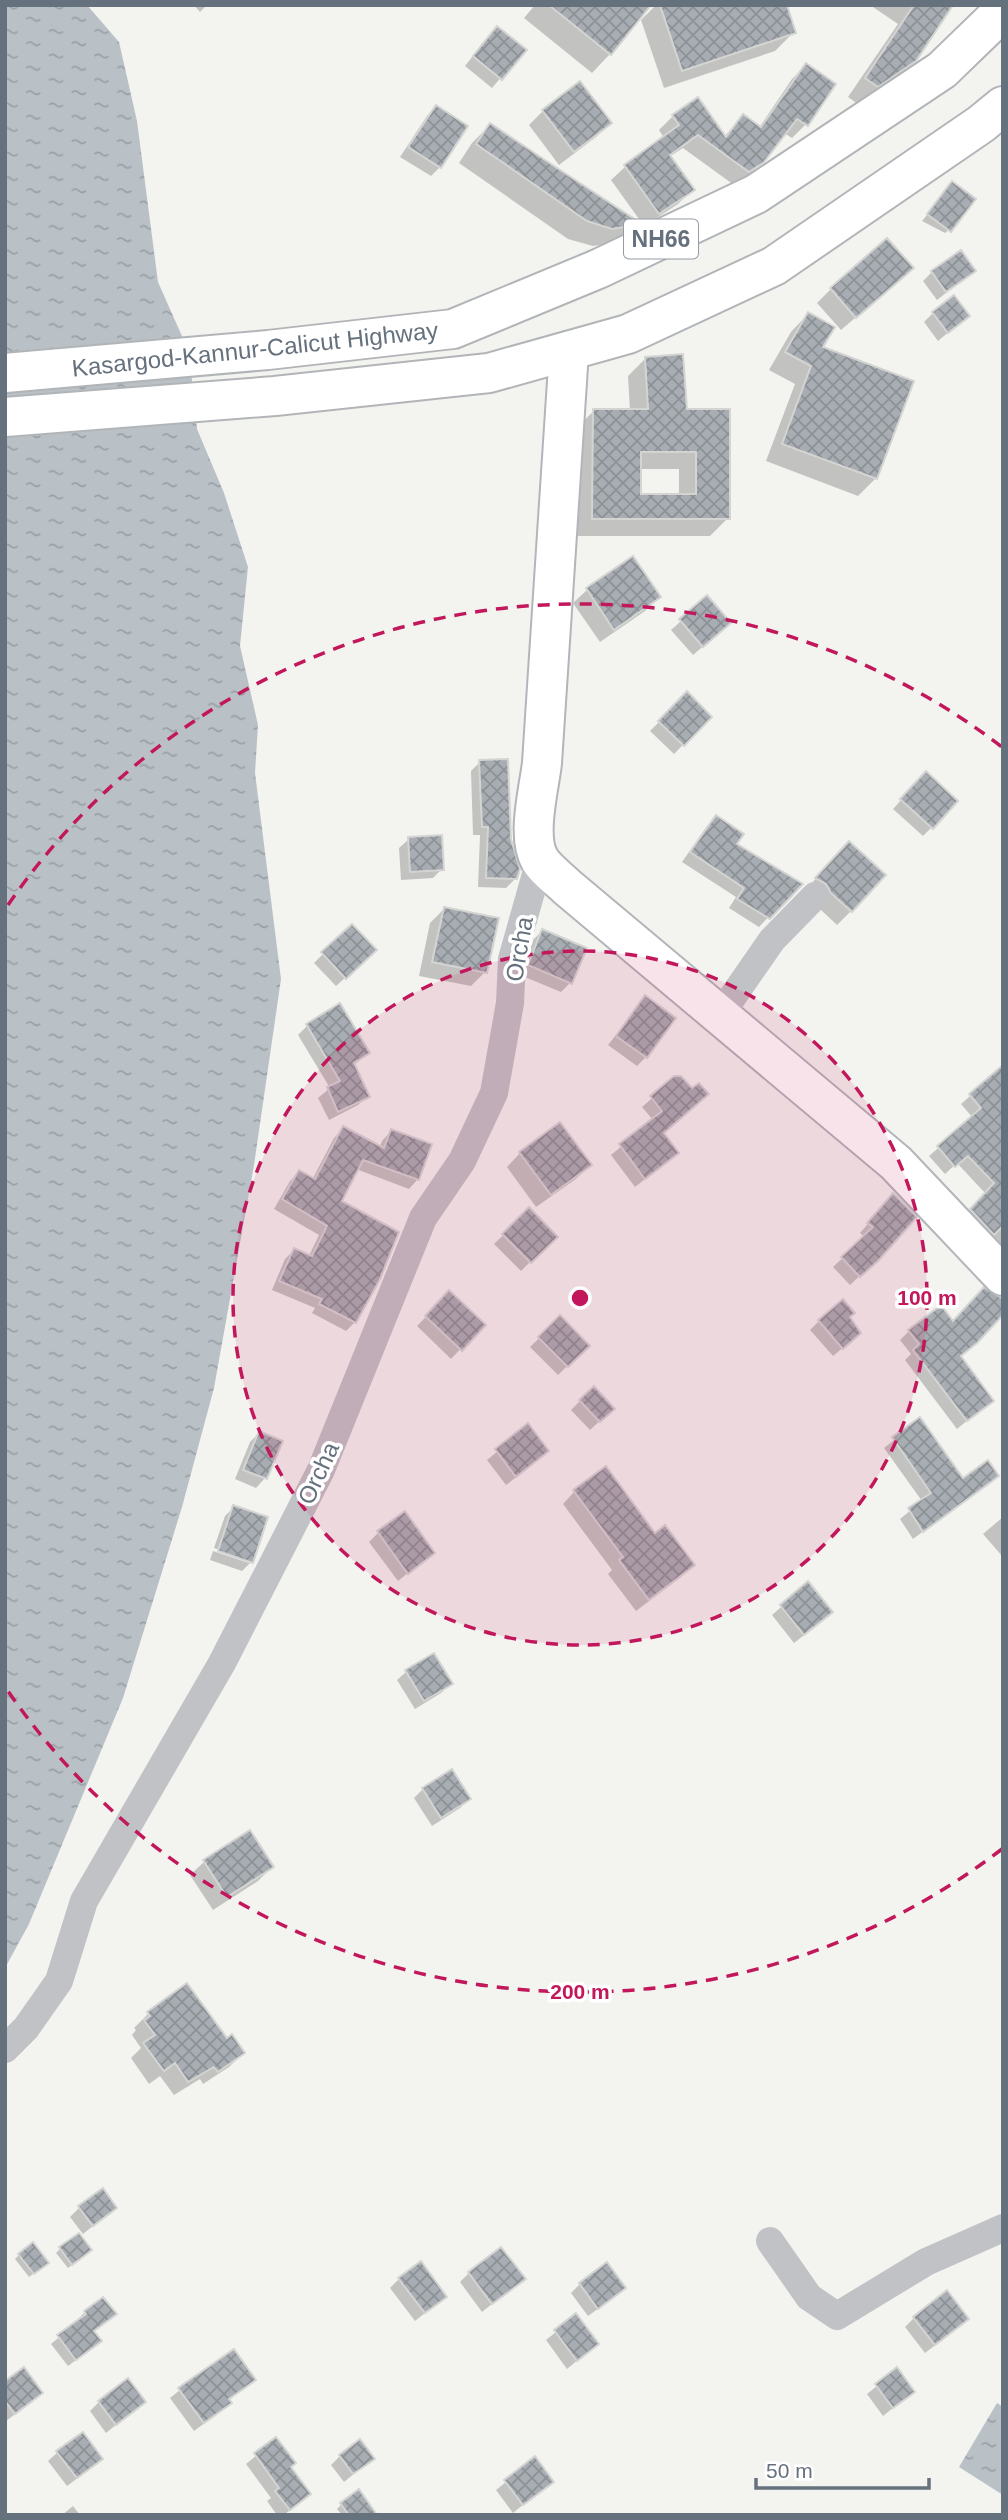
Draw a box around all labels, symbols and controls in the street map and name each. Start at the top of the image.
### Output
road number: NH66 [624,220,698,258]
street label: Kasargod-Kannur-Calicut Highway [71,316,439,382]
street label: Orcha [500,914,538,984]
centre of rings [568,1286,592,1310]
text: 100 m [897,1286,957,1309]
street label: Orcha [292,1437,344,1508]
text: 200 m [550,1980,610,2003]
scale bar [756,2446,929,2490]
text: 50 m [766,2459,813,2482]

